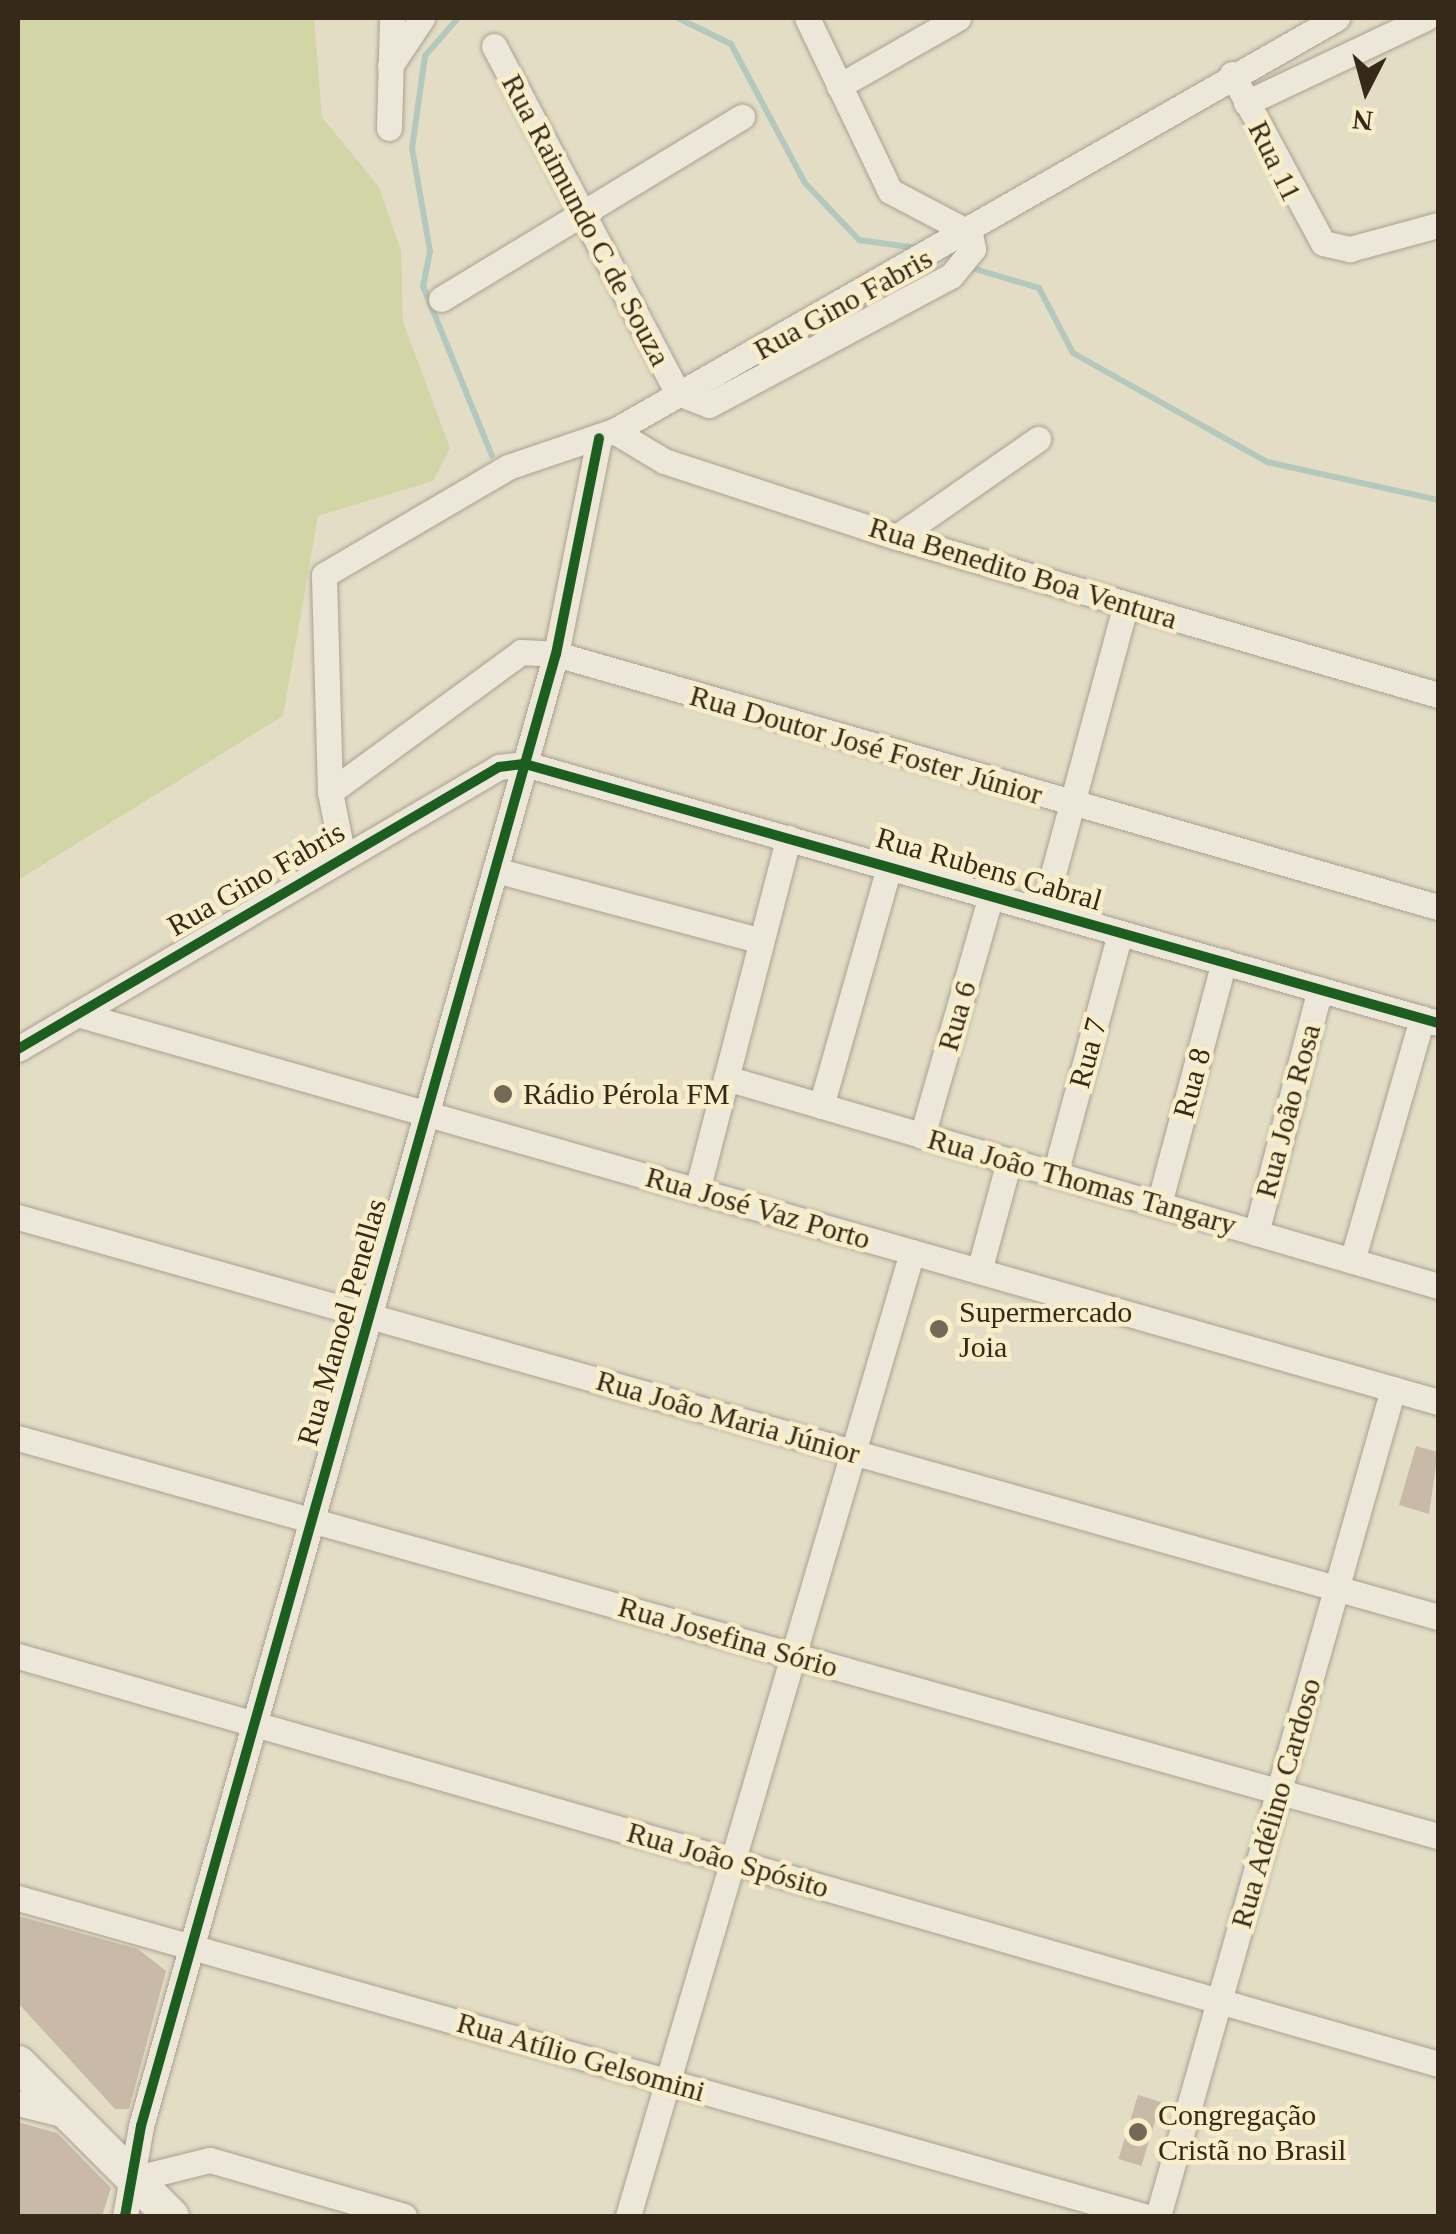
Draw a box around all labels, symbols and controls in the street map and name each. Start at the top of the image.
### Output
north arrow [1316,40,1416,140]
street label: Rua Raimundo C de Souza [494,68,678,372]
text: N [1351,104,1375,137]
street label: Rua 11 [1240,115,1310,207]
street label: Rua Gino Fabris [748,240,938,368]
street label: Rua Benedito Boa Ventura [864,509,1182,637]
street label: Rua Doutor José Foster Júnior [686,677,1046,813]
street label: Rua Gino Fabris [161,814,351,944]
street label: Rua Rubens Cabral [872,820,1106,918]
street label: Rua 6 [930,977,984,1055]
street label: Rua 7 [1061,1014,1115,1092]
street label: Rua João Rosa [1248,1020,1328,1202]
street label: Rua 8 [1165,1044,1219,1122]
place label: Rádio Pérola FM [523,1076,730,1112]
marker: Rádio Pérola FM [492,1083,514,1105]
street label: Rua João Thomas Tangary [923,1121,1241,1243]
street label: Rua José Vaz Porto [641,1159,875,1257]
street label: Rua Manoel Penellas [290,1195,394,1449]
place label: Supermercado Joia [959,1294,1132,1364]
marker: Supermercado Joia [928,1318,950,1340]
street label: Rua João Maria Júnior [592,1362,864,1472]
street label: Rua Josefina Sório [614,1588,842,1686]
street label: Rua Adélino Cardoso [1223,1673,1329,1933]
street label: Rua João Spósito [623,1814,833,1906]
street label: Rua Atílio Gelsomini [452,2004,710,2110]
place label: Congregação Cristã no Brasil [1158,2097,1346,2168]
marker: Congregação Cristã no Brasil [1127,2121,1149,2143]

